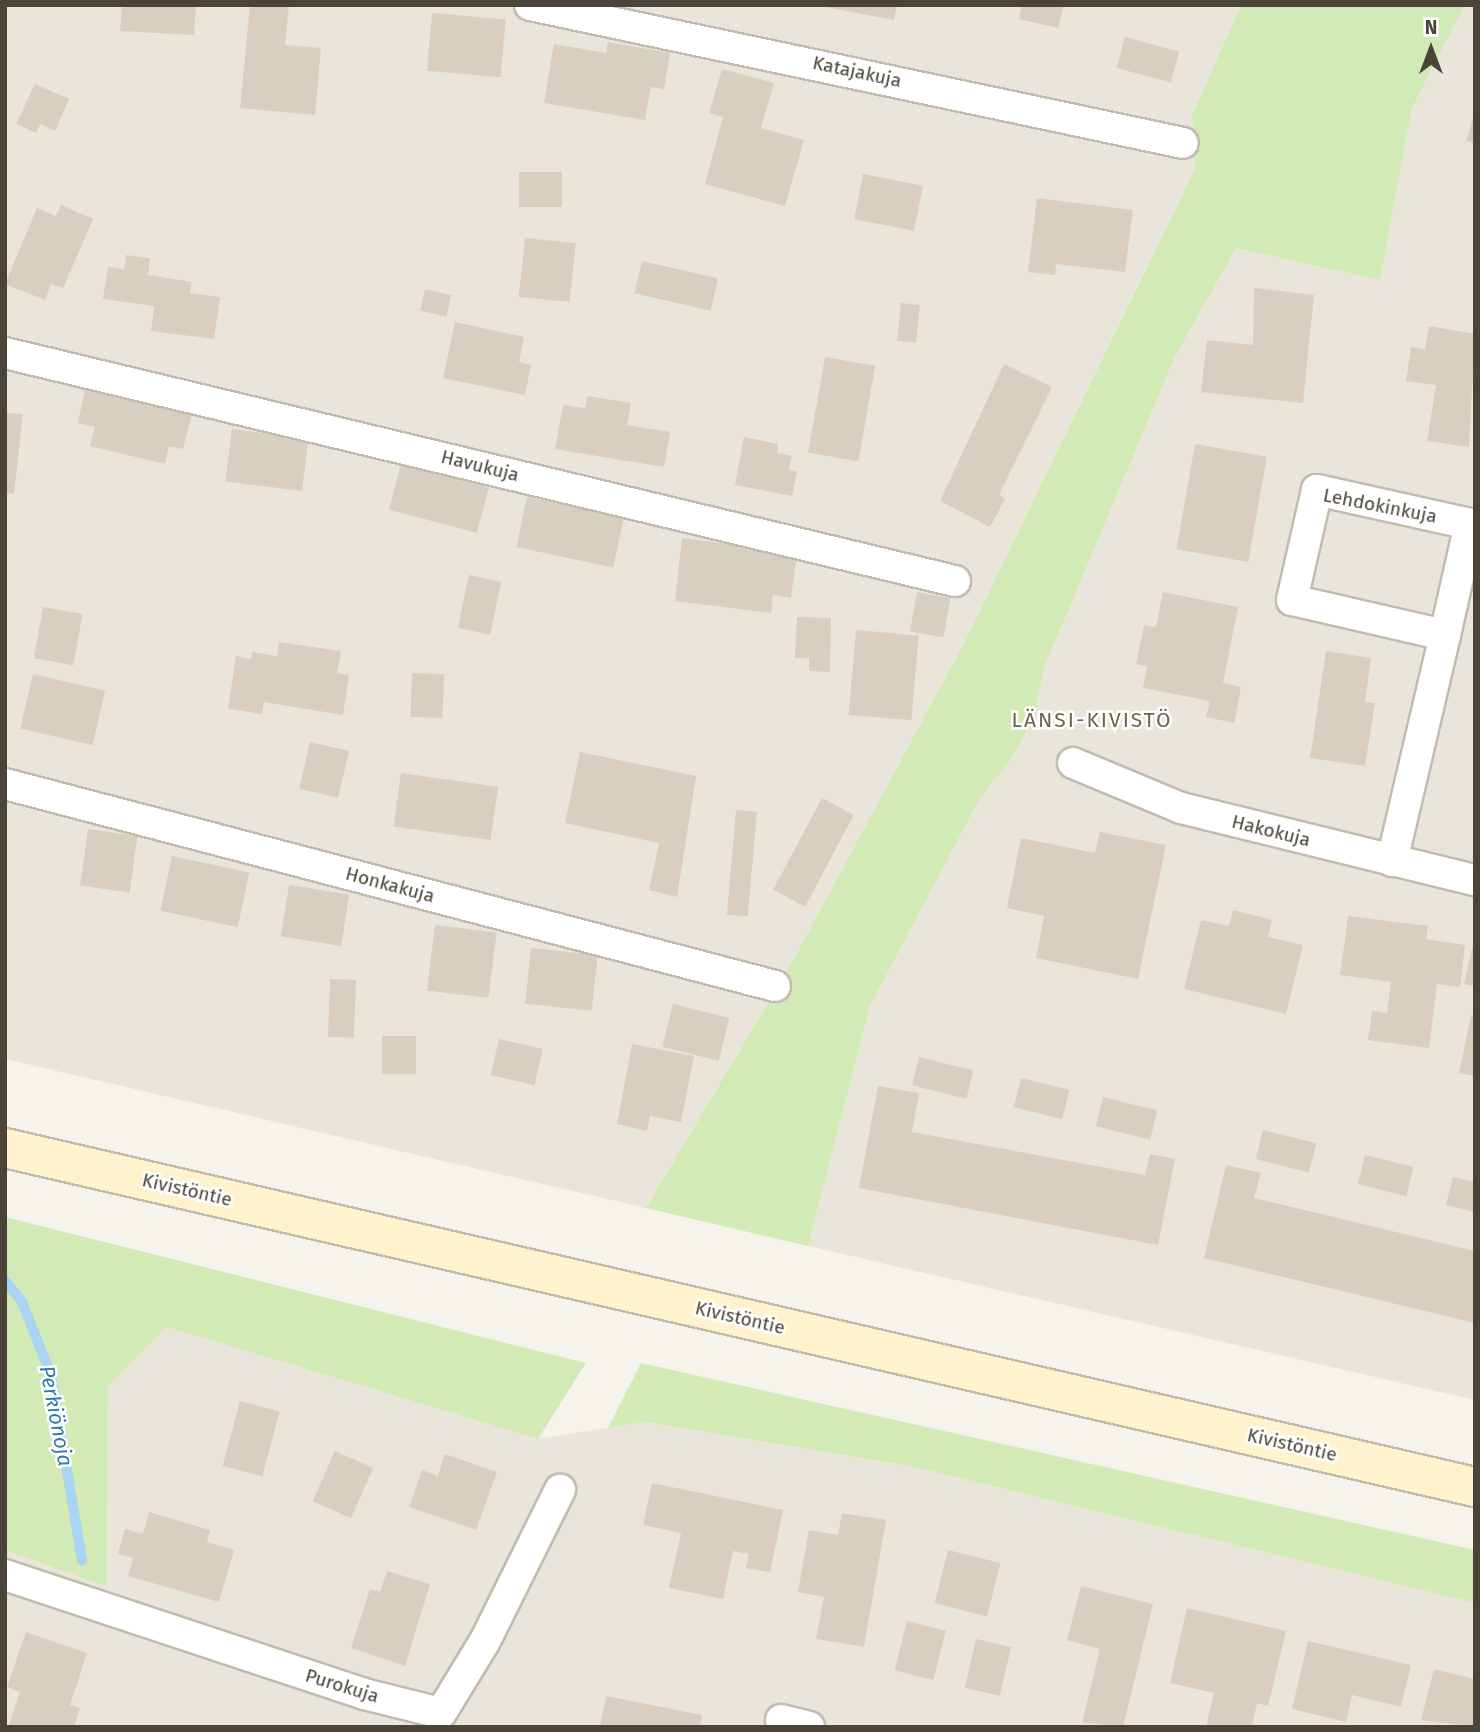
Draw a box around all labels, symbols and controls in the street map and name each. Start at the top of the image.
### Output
north arrow [1396,14,1466,84]
text: N [1425,16,1437,39]
street label: Katajakuja [811,51,903,93]
street label: Havukuja [439,445,521,487]
street label: Lehdokinkuja [1321,484,1439,528]
district label: LÄNSI-KIVISTÖ [1013,707,1171,733]
street label: Hakokuja [1229,810,1313,852]
street label: Honkakuja [343,862,437,908]
street label: Kivistöntie [140,1169,234,1211]
street label: Kivistöntie [693,1297,787,1339]
water label: Perkiönoja [34,1364,78,1468]
street label: Kivistöntie [1245,1424,1339,1466]
street label: Purokuja [302,1664,382,1708]

